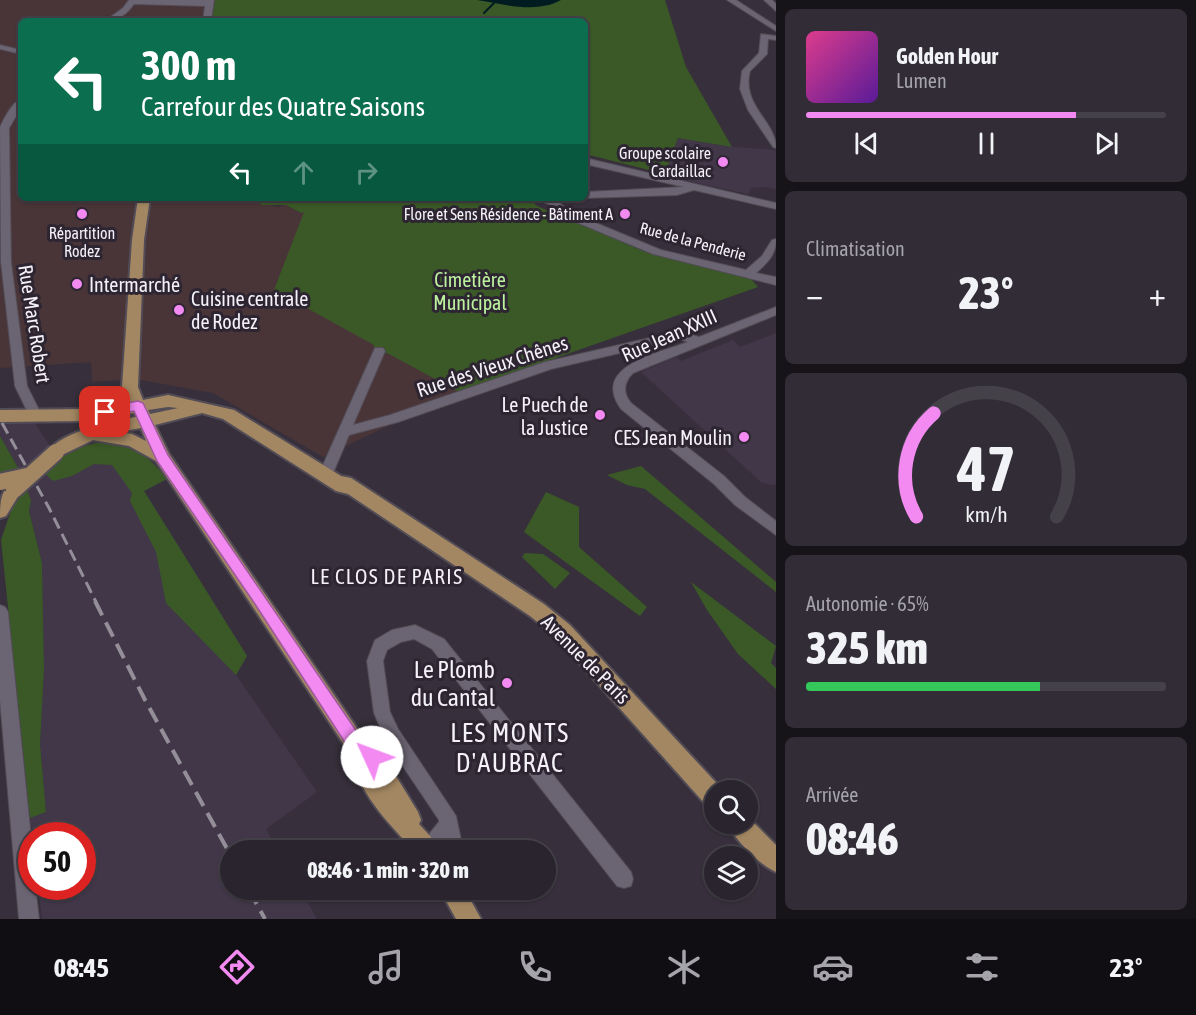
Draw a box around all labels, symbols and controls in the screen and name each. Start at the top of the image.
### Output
text: 300 m [141,41,236,89]
icon: left [42,42,120,120]
text: Golden Hour [896,43,998,69]
text: Lumen [896,69,947,92]
text: Carrefour des Quatre Saisons [141,91,425,122]
icon: previous [850,127,883,160]
icon: pause [970,127,1003,160]
icon: next [1090,127,1123,160]
place label: Groupe scolaire Cardaillac [619,144,711,180]
marker: Groupe scolaire Cardaillac [716,155,730,169]
icon: left [224,156,257,189]
icon: ahead [287,156,320,189]
icon: right [350,156,383,189]
place label: Flore et Sens Résidence - Bâtiment A [404,205,613,223]
marker: Répartition Rodez [75,207,89,221]
marker: Flore et Sens Résidence - Bâtiment A [618,207,632,221]
street label: Rue de la Penderie [638,218,748,264]
place label: Répartition Rodez [49,224,115,260]
text: Climatisation [806,237,905,260]
street label: Rue Marc Robert [14,263,56,385]
text: 23° [959,267,1013,319]
park label: Cimetière Municipal [433,268,507,314]
place label: Intermarché [89,273,180,296]
text: − [806,275,823,313]
text: + [1149,275,1166,313]
marker: Intermarché [70,277,84,291]
place label: Cuisine centrale de Rodez [191,287,308,333]
marker: Cuisine centrale de Rodez [172,303,186,317]
street label: Rue Jean XXIII [618,304,720,366]
street label: Rue des Vieux Chênes [414,331,570,401]
pin [79,386,130,437]
place label: Le Puech de la Justice [502,393,588,439]
icon: arrive [88,395,121,428]
marker: Le Puech de la Justice [593,408,607,422]
place label: CES Jean Moulin [614,426,732,449]
marker: CES Jean Moulin [737,430,751,444]
text: 47 [956,433,1015,504]
text: km/h [965,502,1007,527]
district label: LE CLOS DE PARIS [310,564,464,588]
text: Autonomie · 65% [806,592,929,615]
street label: Avenue de Paris [537,610,635,708]
text: 325 km [806,622,928,674]
place label: Le Plomb du Cantal [411,656,496,711]
marker: Le Plomb du Cantal [500,676,514,690]
district label: LES MONTS D'AUBRAC [450,718,570,778]
position arrow [340,725,404,789]
map controls [704,780,758,900]
button: search [704,780,758,834]
text: Arrivée [806,783,858,806]
text: 08:46 [806,813,899,865]
speed limit sign: 50 [18,822,96,900]
button: layers [704,846,758,900]
text: 08:46 · 1 min · 320 m [307,857,469,883]
icon: directions [216,946,258,988]
icon: music [365,946,407,988]
icon: phone [514,946,556,988]
icon: climate [663,946,705,988]
icon: car [812,946,854,988]
icon: filters [961,946,1003,988]
text: 08:45 [53,952,109,983]
text: 23° [1110,952,1142,983]

